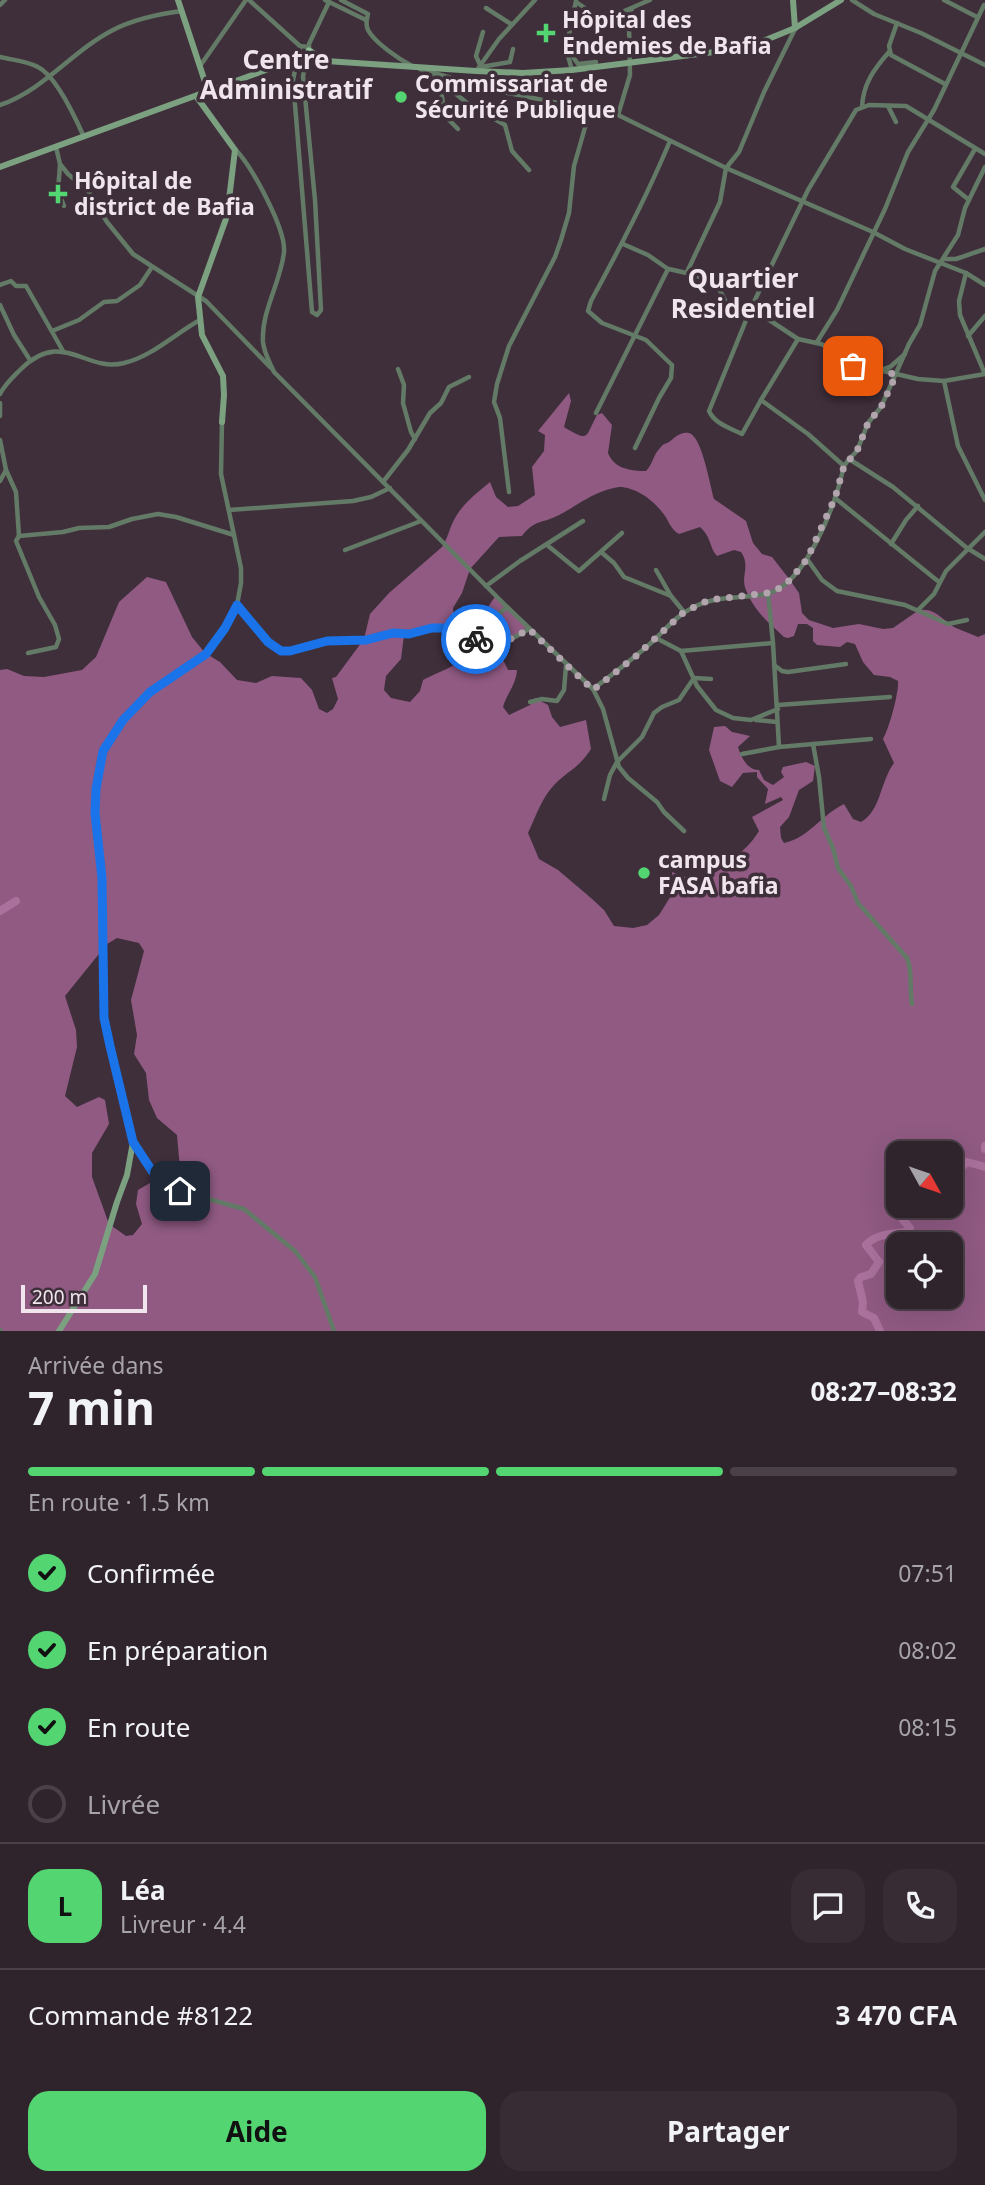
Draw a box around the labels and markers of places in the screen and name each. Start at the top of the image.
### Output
place label: Hôpital des Endemies de Bafia [562,3,772,61]
marker: Hôpital des Endemies de Bafia [536,23,556,43]
place label: Commissariat de Sécurité Publique [415,67,616,125]
marker: Commissariat de Sécurité Publique [393,89,409,105]
place label: Hôpital de district de Bafia [74,164,255,222]
marker: Hôpital de district de Bafia [48,184,68,204]
pin [823,336,883,396]
place label: campus FASA bafia [658,843,779,901]
marker: campus FASA bafia [636,865,652,881]
pin [150,1161,210,1221]

